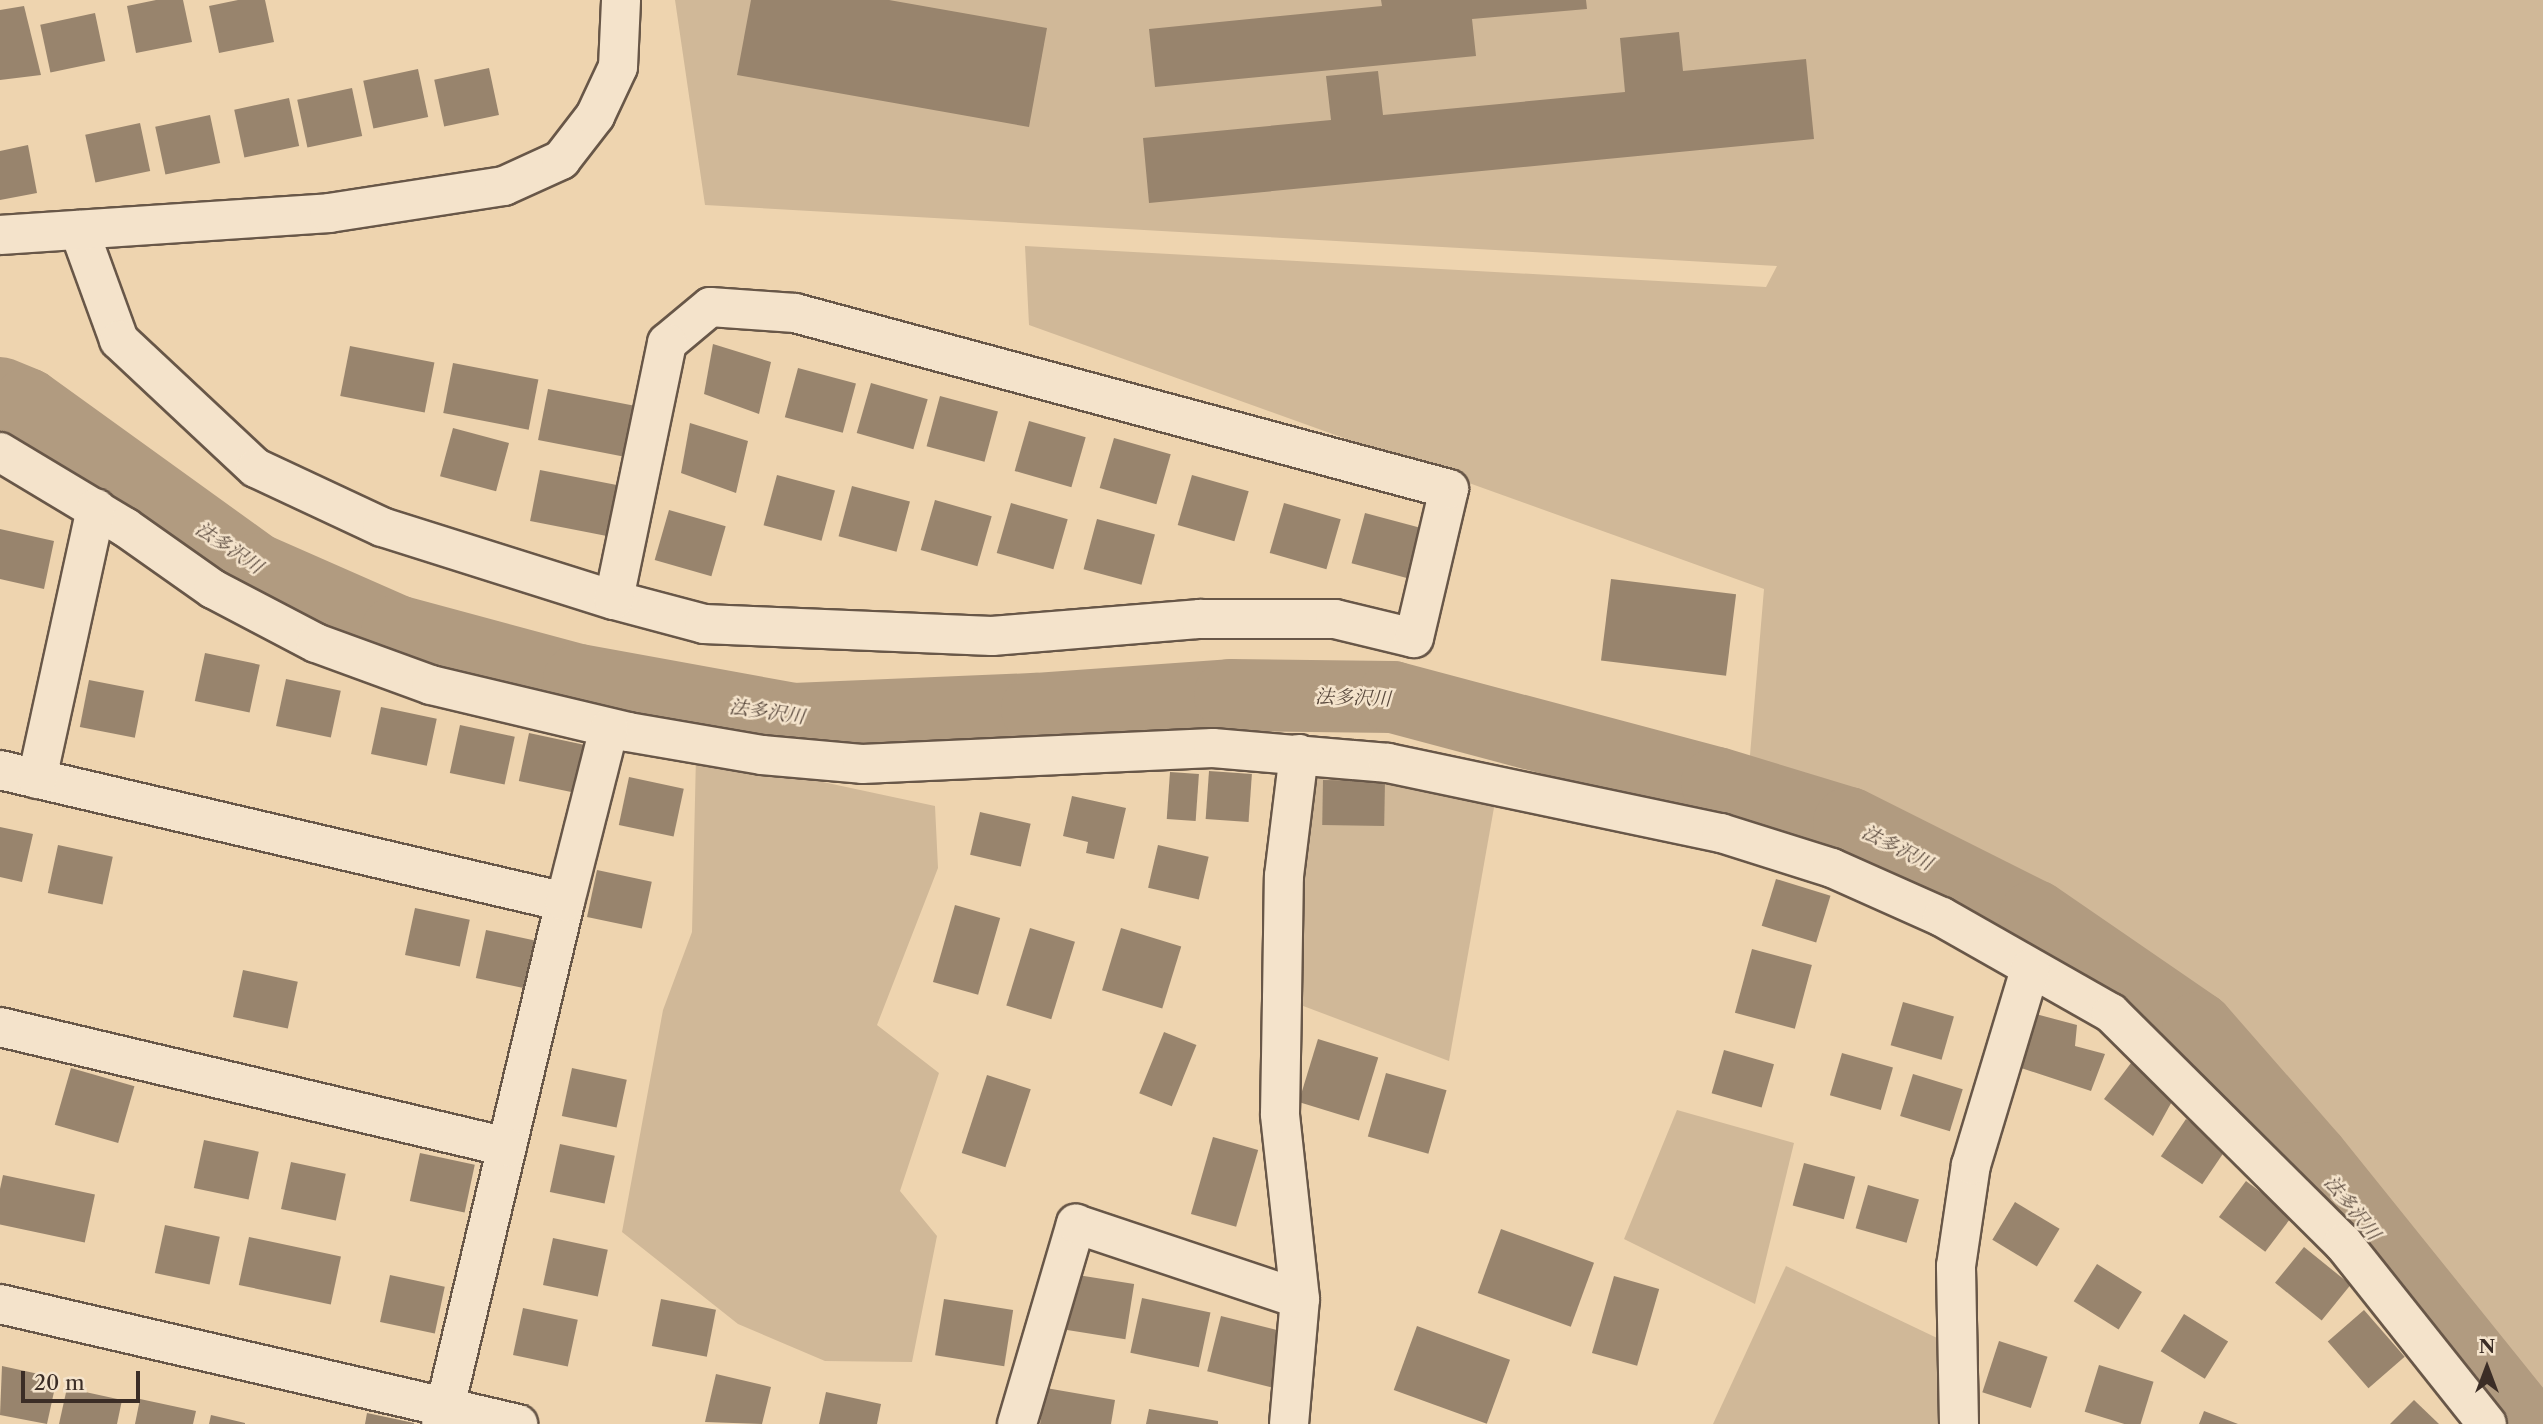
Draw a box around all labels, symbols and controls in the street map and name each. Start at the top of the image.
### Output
water label: 法多沢川 [191,517,267,579]
water label: 法多沢川 [1315,685,1391,711]
water label: 法多沢川 [728,695,806,729]
water label: 法多沢川 [1858,821,1936,875]
water label: 法多沢川 [2319,1171,2385,1245]
north arrow [2452,1333,2522,1403]
text: N [2479,1335,2495,1358]
scale bar [24,1358,144,1402]
text: 20 m [34,1370,85,1395]

